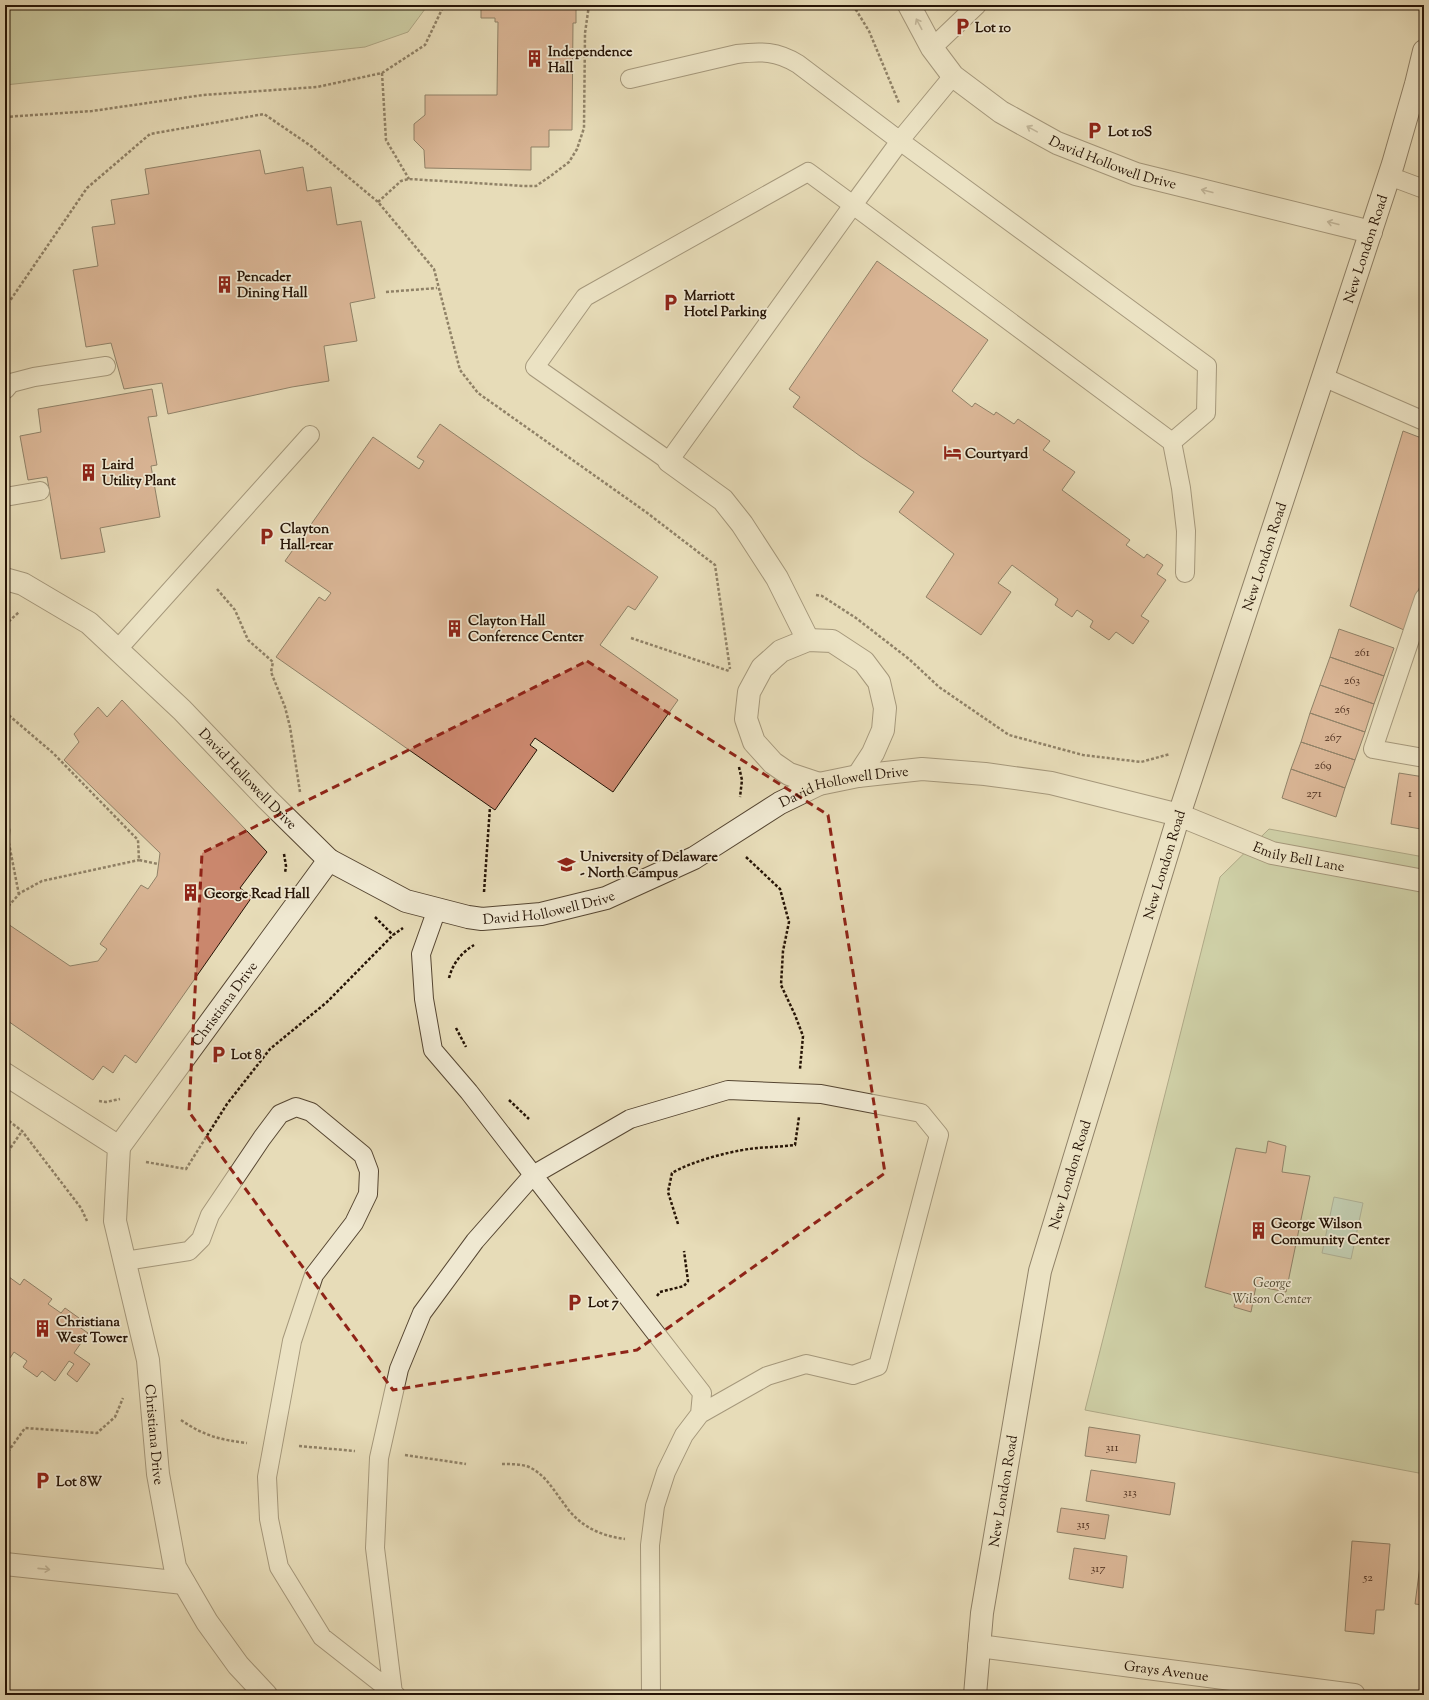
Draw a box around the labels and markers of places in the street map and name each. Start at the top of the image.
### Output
parking icon: Lot 10 [952,17,972,37]
place label: Lot 10 [975,19,1011,39]
place label: Independence Hall [548,43,633,79]
building icon: Independence Hall [525,49,545,69]
parking icon: Lot 10S [1085,121,1105,141]
place label: Lot 10S [1108,123,1152,143]
place label: Pencader Dining Hall [237,268,308,304]
building icon: Pencader Dining Hall [214,274,234,294]
place label: Marriott Hotel Parking [684,287,767,323]
parking icon: Marriott Hotel Parking [661,293,681,313]
hotel icon: Courtyard [942,443,962,463]
place label: Courtyard [965,445,1028,465]
place label: Laird Utility Plant [102,456,176,492]
building icon: Laird Utility Plant [79,462,99,482]
place label: Clayton Hall-rear [280,520,334,556]
parking icon: Clayton Hall-rear [257,526,277,546]
place label: Clayton Hall Conference Center [468,612,585,648]
building icon: Clayton Hall Conference Center [445,618,465,638]
place label: University of Delaware - North Campus [580,848,719,884]
school or university icon: University of Delaware - North Campus [557,854,577,874]
building icon: George Read Hall [181,883,201,903]
place label: George Read Hall [204,885,310,905]
parking icon: Lot 8 [208,1044,228,1064]
place label: Lot 8 [231,1046,262,1066]
place label: George Wilson Community Center [1271,1215,1390,1251]
building icon: George Wilson Community Center [1248,1221,1268,1241]
parking icon: Lot 7 [565,1292,585,1312]
place label: Lot 7 [588,1294,620,1314]
place label: Christiana West Tower [56,1313,128,1349]
building icon: Christiana West Tower [33,1319,53,1339]
parking icon: Lot 8W [33,1471,53,1491]
place label: Lot 8W [56,1473,103,1493]

